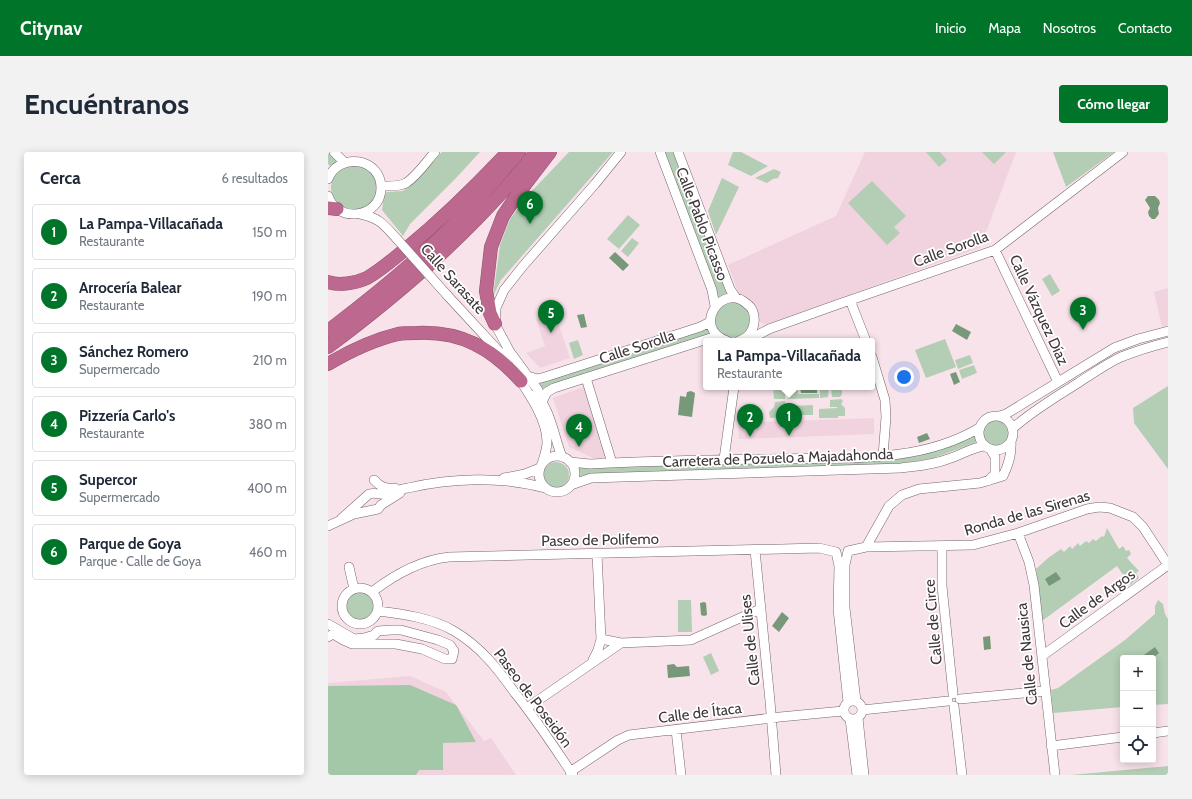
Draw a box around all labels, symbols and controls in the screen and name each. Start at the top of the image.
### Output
text: Citynav [20,17,82,40]
text: Inicio [935,19,966,37]
text: Mapa [988,19,1021,37]
text: Nosotros [1043,19,1096,37]
text: Contacto [1118,19,1172,37]
button: Cómo llegar [1059,85,1168,123]
text: Encuéntranos [24,87,189,121]
street label: Calle Pablo Picasso [672,165,732,283]
text: Cerca [40,168,81,188]
text: 6 resultados [222,170,288,186]
pin: 6 [517,191,543,224]
text: La Pampa-Villacañada [79,215,223,233]
text: 1 [52,224,56,240]
text: 150 m [252,224,287,240]
street label: Calle Sorolla [911,227,992,271]
text: Restaurante [79,233,144,249]
street label: Calle Sarasate [417,240,489,318]
street label: Calle Vázquez Díaz [1006,252,1072,368]
text: Arrocería Balear [79,279,181,297]
text: 2 [51,288,57,304]
text: 190 m [252,288,287,304]
text: Restaurante [79,297,144,313]
pin: 3 [1070,297,1096,330]
pin: 5 [538,300,564,333]
street label: Calle Sorolla [597,326,678,368]
popup [703,338,875,390]
text: Sánchez Romero [79,343,189,361]
text: La Pampa-Villacañada [717,347,861,365]
text: 3 [50,352,58,368]
text: 210 m [253,352,287,368]
text: Supermercado [79,361,160,377]
text: Restaurante [717,365,783,381]
your location [894,367,914,387]
pin: 1 [776,403,802,436]
pin: 2 [737,404,763,437]
text: Pizzería Carlo's [79,407,175,425]
pin: 4 [566,414,592,447]
text: 4 [50,416,58,432]
text: 380 m [249,416,287,432]
text: Restaurante [79,425,144,441]
street label: Carretera de Pozuelo a Majadahonda [662,445,894,471]
text: Supercor [79,471,137,489]
text: 5 [51,480,57,496]
text: 400 m [247,480,287,496]
street label: Ronda de las Sirenas [962,486,1092,540]
text: Supermercado [79,489,160,505]
street label: Paseo de Polifemo [541,530,659,550]
text: Parque de Goya [79,535,181,553]
text: 6 [50,544,58,560]
text: 460 m [249,544,287,560]
text: Parque · Calle de Goya [79,553,201,569]
street label: Calle de Argos [1055,565,1139,633]
street label: Calle de Circe [920,578,946,665]
street label: Calle de Ulises [736,594,764,686]
street label: Calle de Nausica [1013,601,1041,706]
street label: Paseo de Poseidón [490,645,576,751]
map controls [1120,655,1156,763]
button: + [1120,655,1156,691]
button: − [1120,691,1156,727]
street label: Calle de Ítaca [657,698,743,727]
button: locate [1120,727,1156,763]

